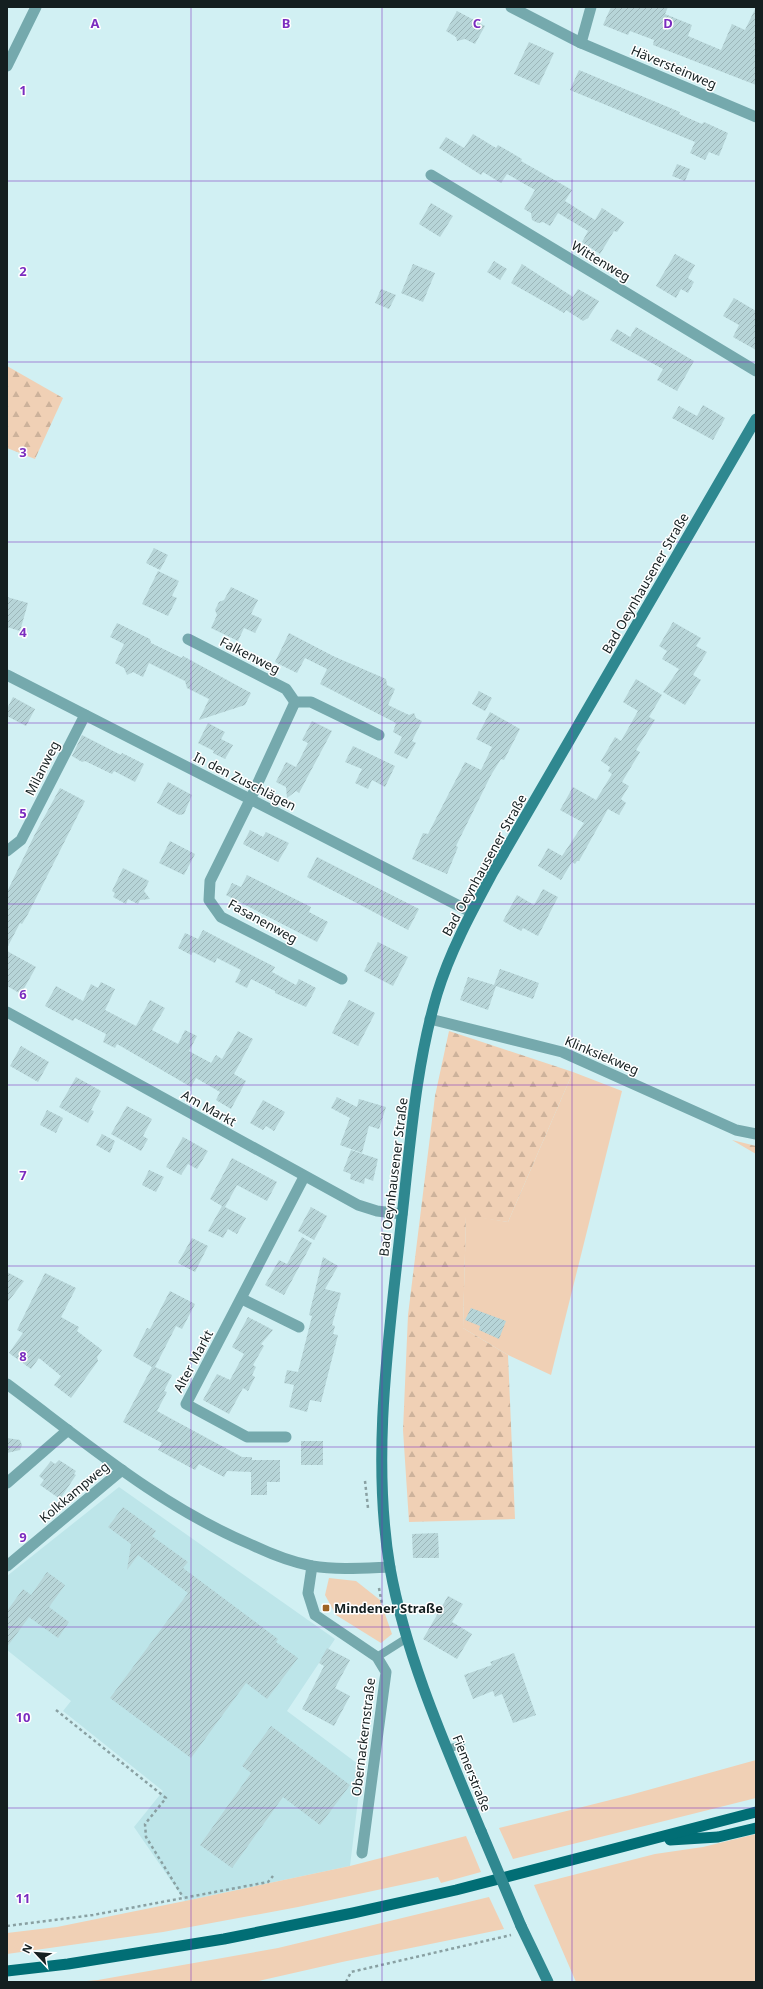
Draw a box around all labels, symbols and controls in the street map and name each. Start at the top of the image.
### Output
text: A [91,14,100,32]
text: B [282,14,290,32]
text: C [473,14,481,32]
text: D [663,14,673,32]
street label: Häversteinweg [628,41,720,93]
text: 1 [19,81,27,99]
street label: Wittenweg [568,236,634,286]
text: 2 [19,262,27,280]
text: 3 [19,443,27,461]
street label: Bad Oeynhausener Straße [597,509,693,657]
text: 4 [19,623,27,641]
street label: Falkenweg [217,632,283,678]
street label: Milanweg [21,737,63,799]
street label: In den Zuschlägen [191,747,299,815]
street label: Bad Oeynhausener Straße [437,791,531,939]
text: 5 [19,804,27,822]
street label: Fasanenweg [225,895,301,947]
text: 6 [19,985,27,1003]
street label: Klinksiekweg [562,1031,642,1079]
street label: Am Markt [178,1086,240,1131]
street label: Bad Oeynhausener Straße [374,1097,412,1257]
text: 7 [19,1166,27,1184]
street label: Alter Markt [169,1326,217,1395]
text: 8 [19,1347,27,1365]
street label: Kolkkampweg [35,1458,113,1526]
text: 9 [19,1528,27,1546]
place label: Mindener Straße [334,1599,443,1617]
marker: Mindener Straße [321,1603,331,1613]
street label: Obernackernstraße [347,1677,379,1797]
text: 10 [16,1708,30,1726]
street label: Fiemerstraße [448,1732,496,1814]
text: 11 [16,1889,30,1907]
north arrow [16,1933,56,1973]
text: N [18,1941,35,1956]

